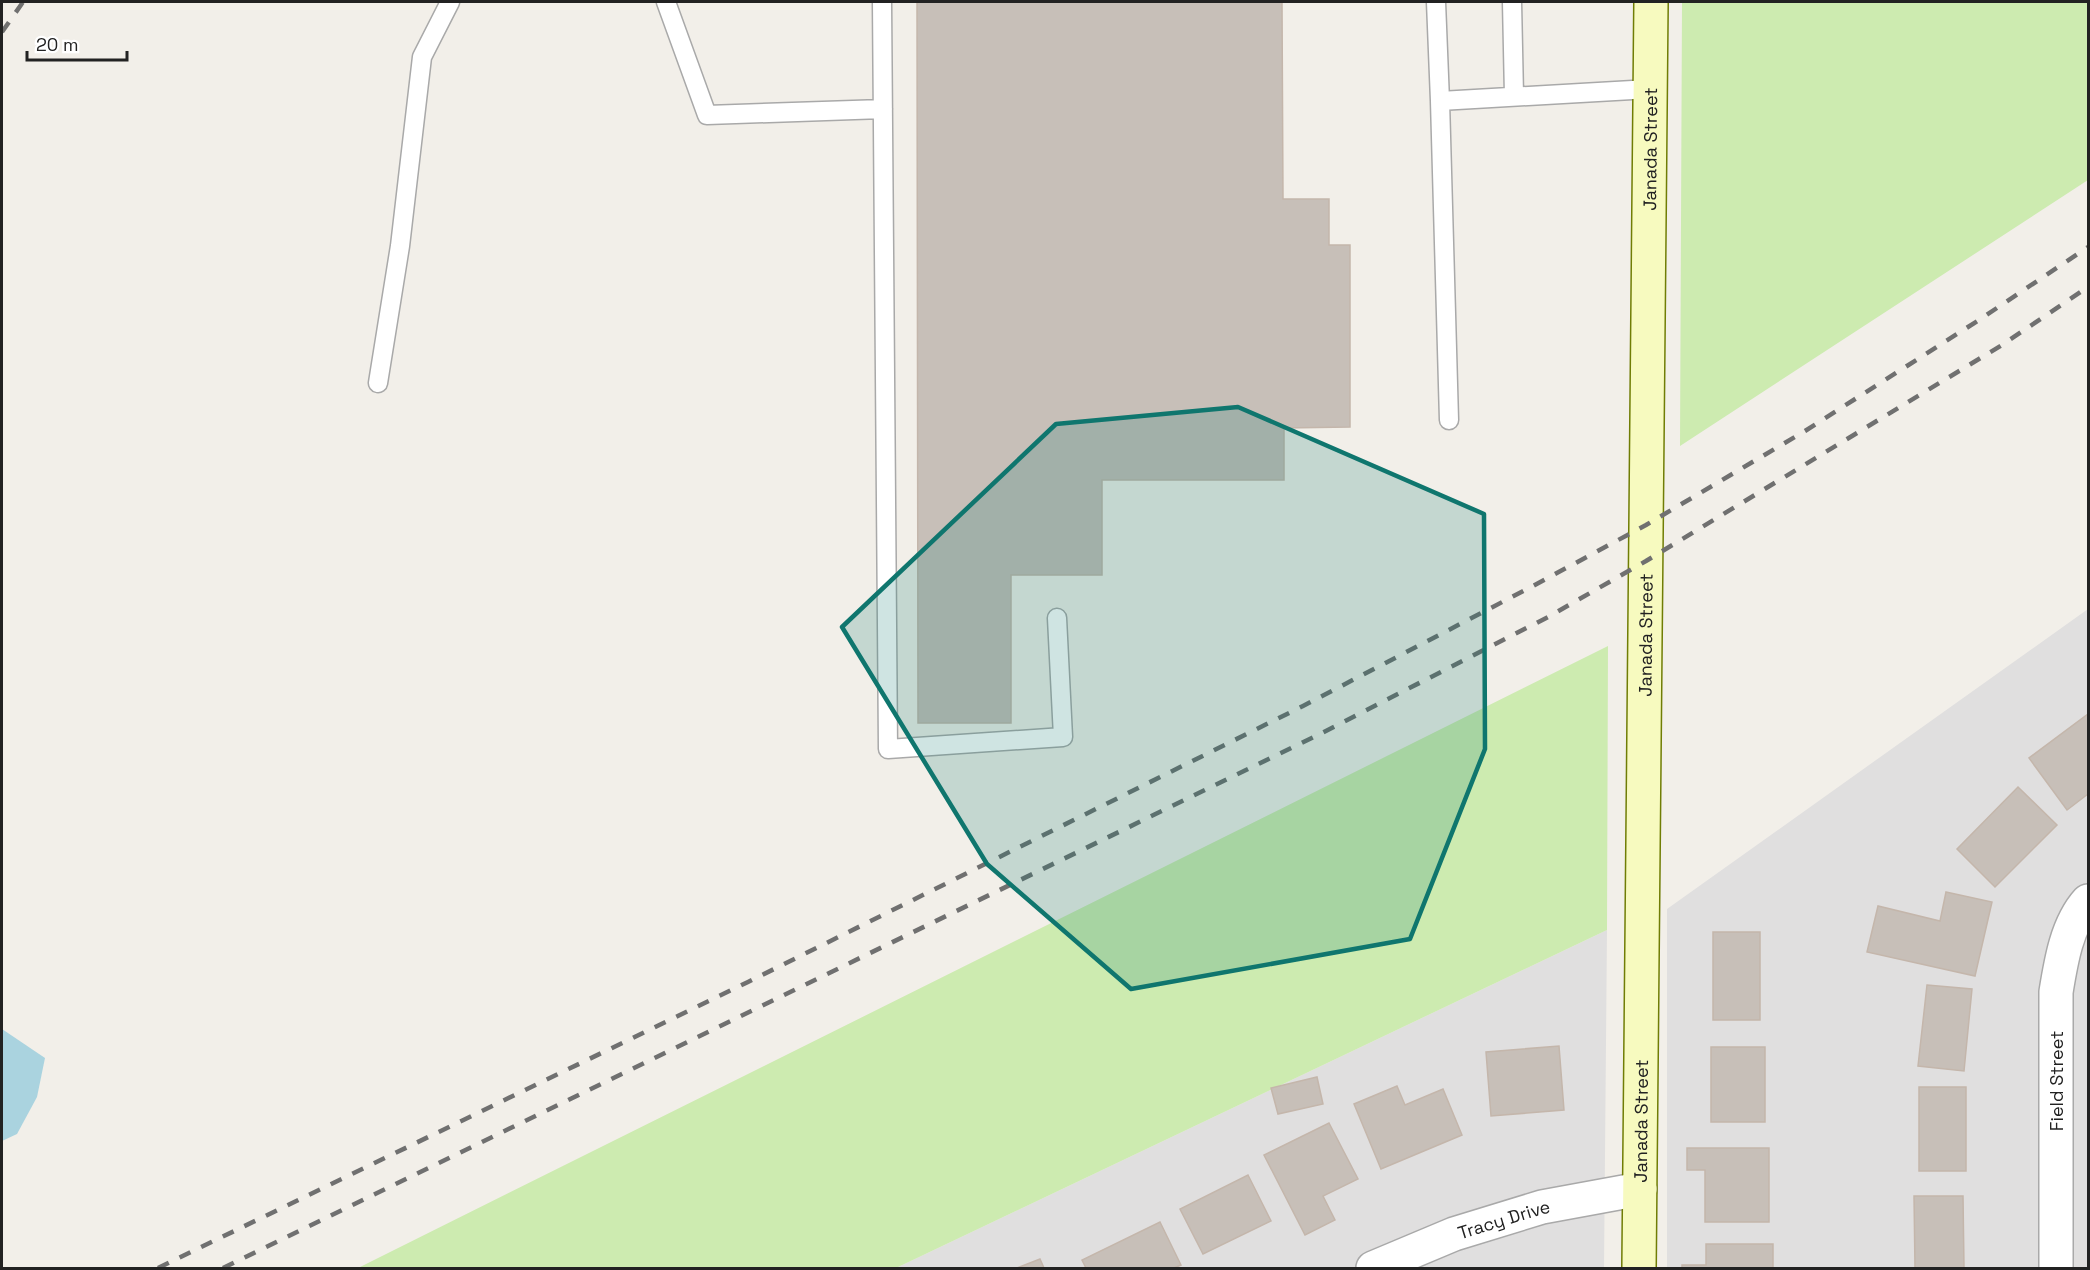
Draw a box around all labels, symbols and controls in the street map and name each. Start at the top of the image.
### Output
scale bar [27,24,128,62]
text: 20 m [36,33,79,56]
street label: Janada Street [1638,87,1662,211]
street label: Janada Street [1633,573,1657,697]
street label: Field Street [2045,1031,2068,1131]
street label: Janada Street [1628,1059,1652,1183]
street label: Tracy Drive [1455,1194,1552,1244]

